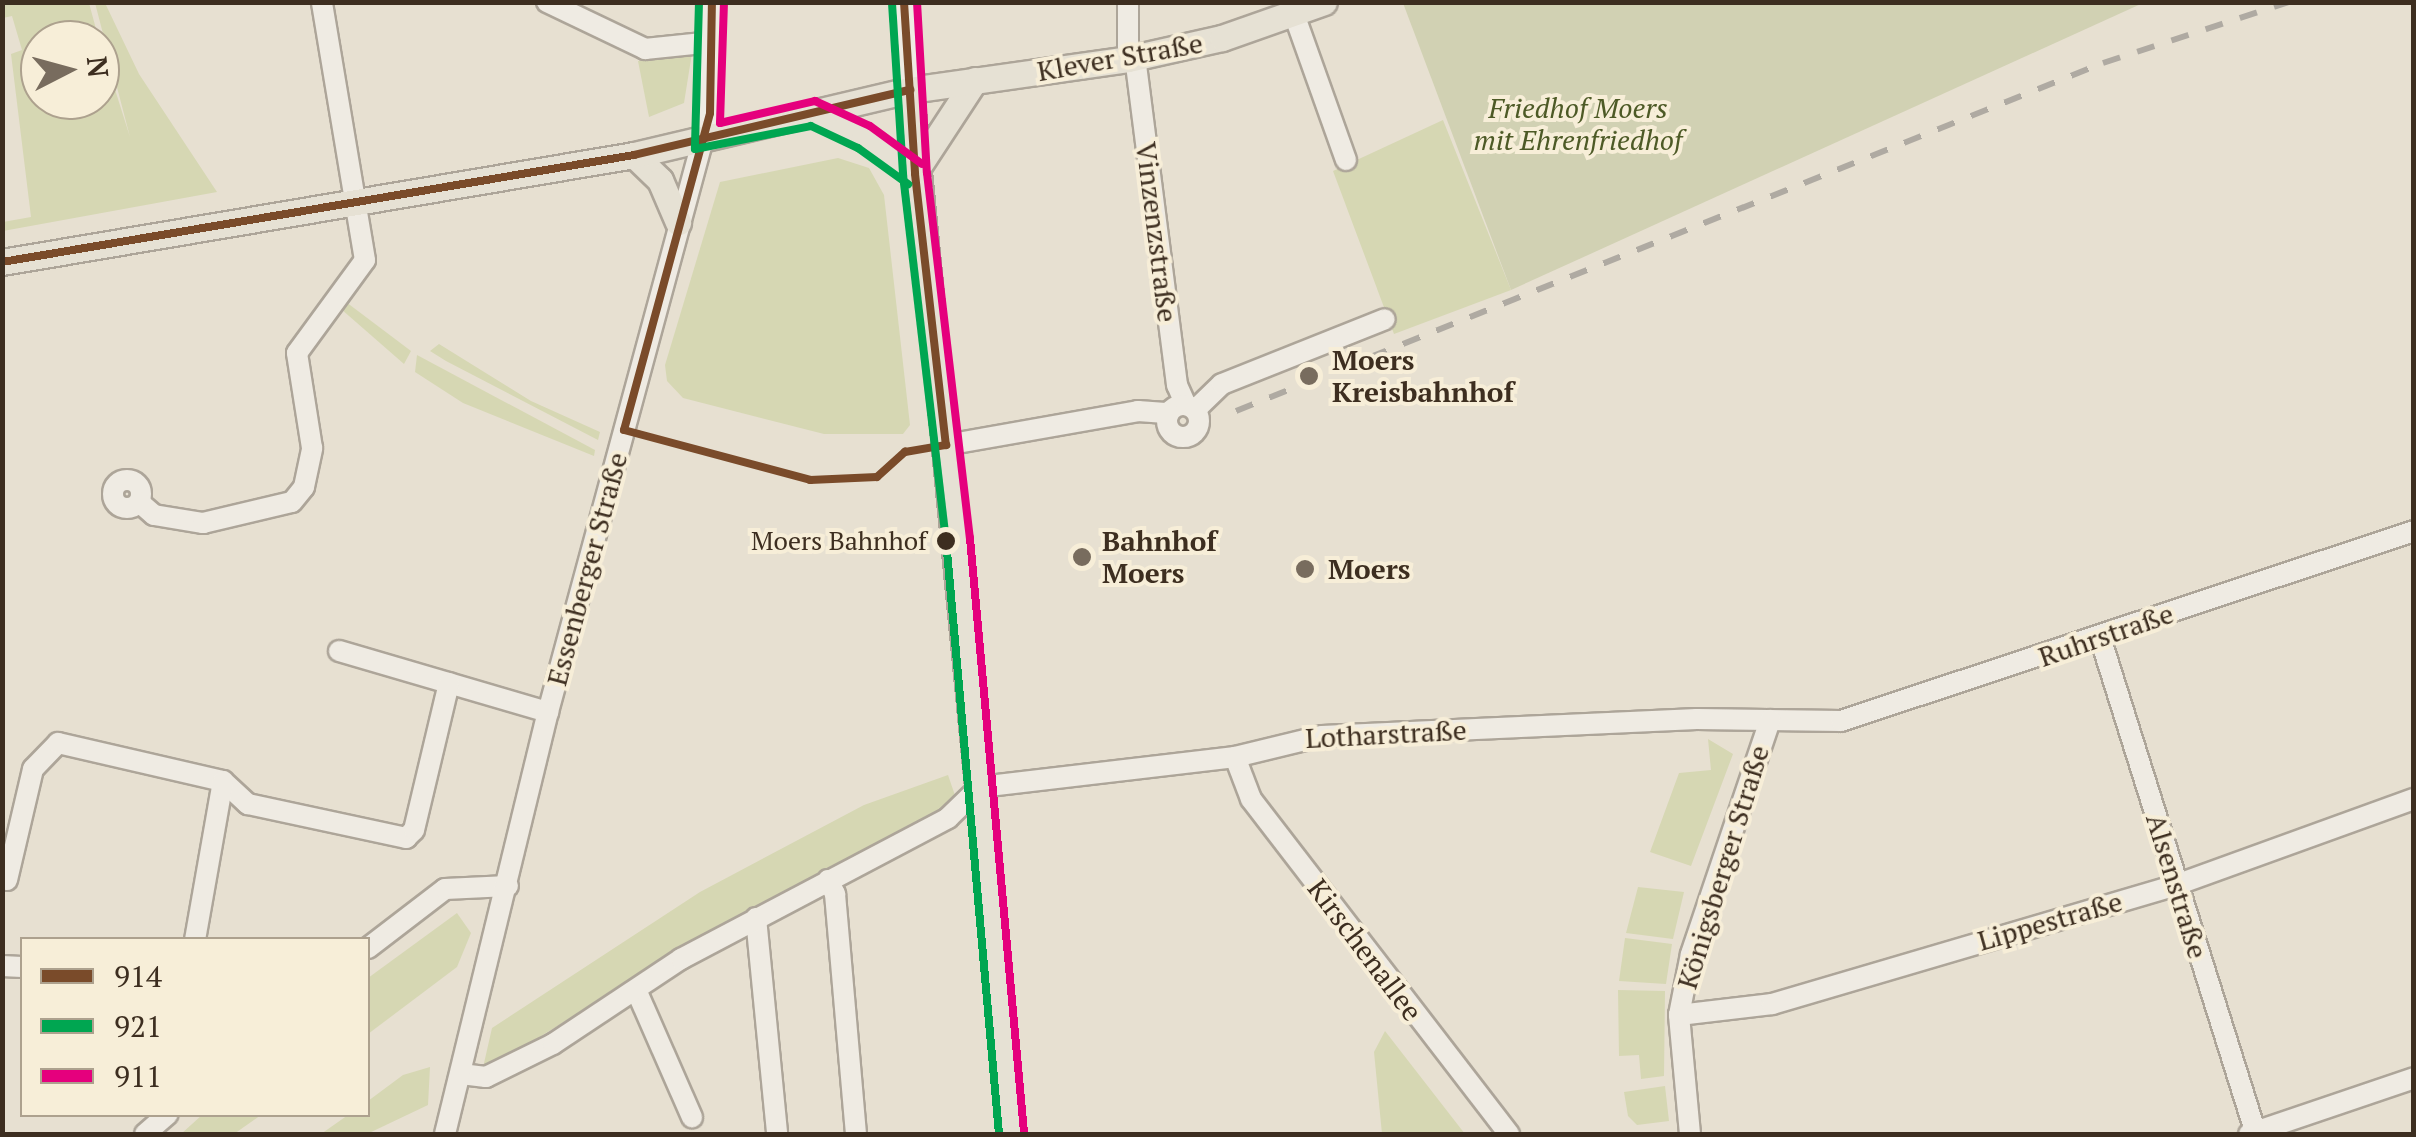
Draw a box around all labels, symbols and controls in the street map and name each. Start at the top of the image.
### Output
north arrow [20,20,120,120]
street label: Klever Straße [1035,26,1205,88]
text: N [79,55,118,80]
park label: Friedhof Moers mit Ehrenfriedhof [1474,91,1682,157]
street label: Vinzenzstraße [1129,140,1185,324]
place label: Moers Kreisbahnhof [1332,343,1514,409]
marker: Moers Kreisbahnhof [1296,363,1322,389]
street label: Essenberger Straße [540,449,634,689]
place label: Bahnhof Moers [1102,524,1217,590]
place label: Moers Bahnhof [751,525,927,557]
marker: Moers Bahnhof [936,531,956,551]
marker: Bahnhof Moers [1071,546,1093,568]
place label: Moers [1328,552,1410,586]
marker: Moers [1292,556,1318,582]
street label: Ruhrstraße [2034,596,2178,674]
street label: Lotharstraße [1304,713,1468,755]
street label: Königsberger Straße [1670,741,1776,993]
street label: Alsenstraße [2139,809,2215,963]
street label: Kirschenallee [1301,873,1429,1027]
street label: Lippestraße [1974,884,2126,958]
legend [20,937,370,1117]
text: 914 [114,956,162,996]
text: 921 [114,1006,162,1046]
text: 911 [114,1056,162,1096]

